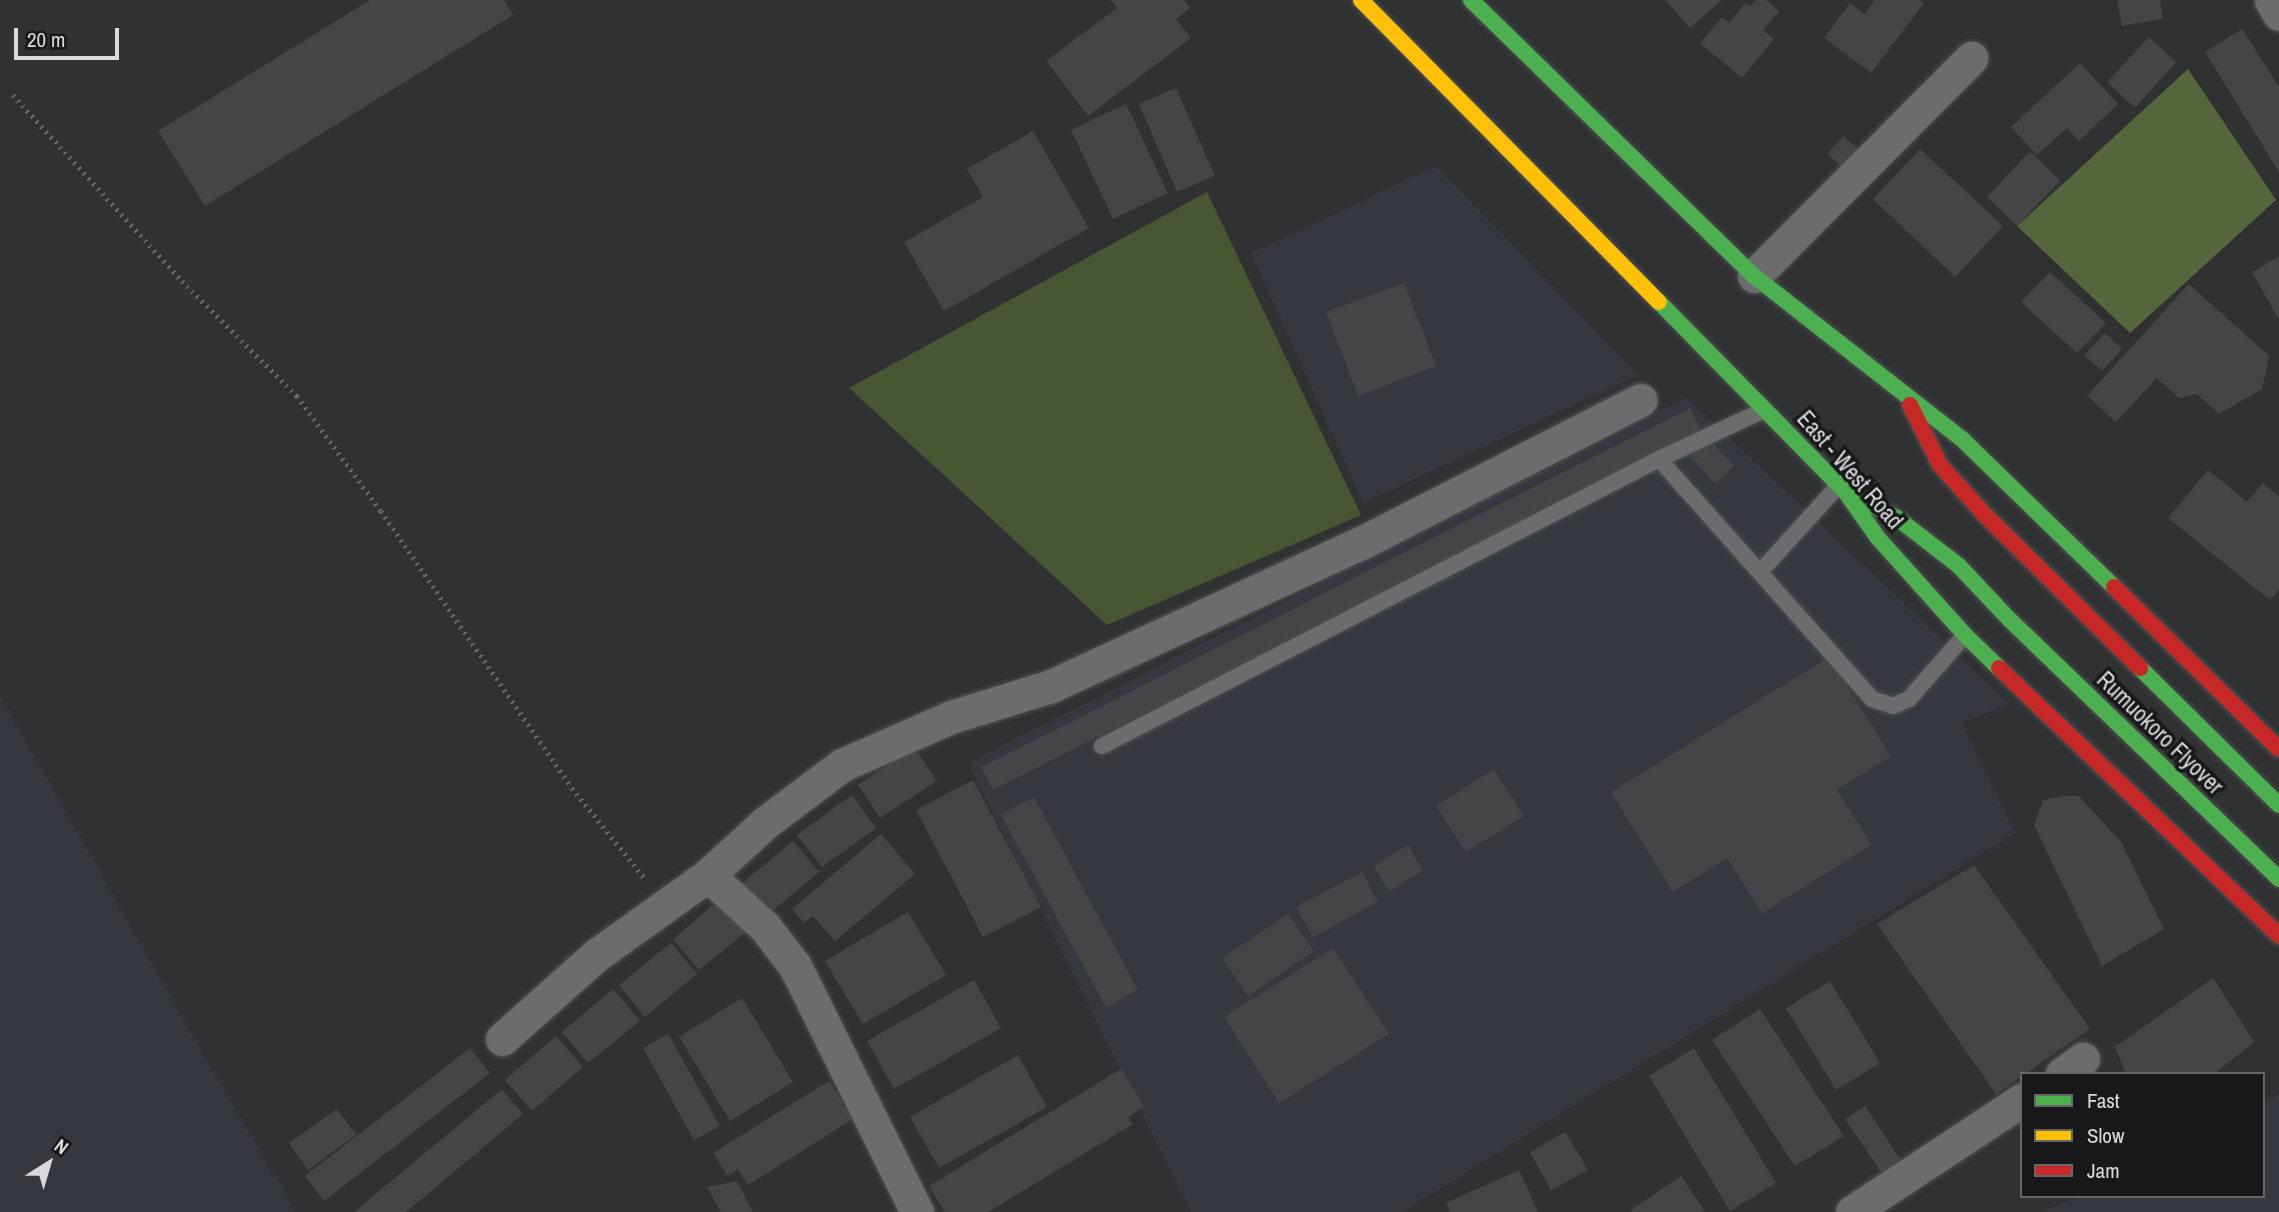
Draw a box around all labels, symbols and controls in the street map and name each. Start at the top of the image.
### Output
scale bar [18,14,122,58]
text: 20 m [27,25,65,54]
street label: East - West Road [1791,405,1909,535]
street label: Rumuokoro Flyover [2091,666,2229,800]
legend [2020,1072,2265,1198]
text: Fast [2087,1086,2120,1115]
text: Slow [2087,1121,2124,1150]
north arrow [14,1128,84,1198]
text: N [49,1132,74,1160]
text: Jam [2087,1156,2120,1185]

